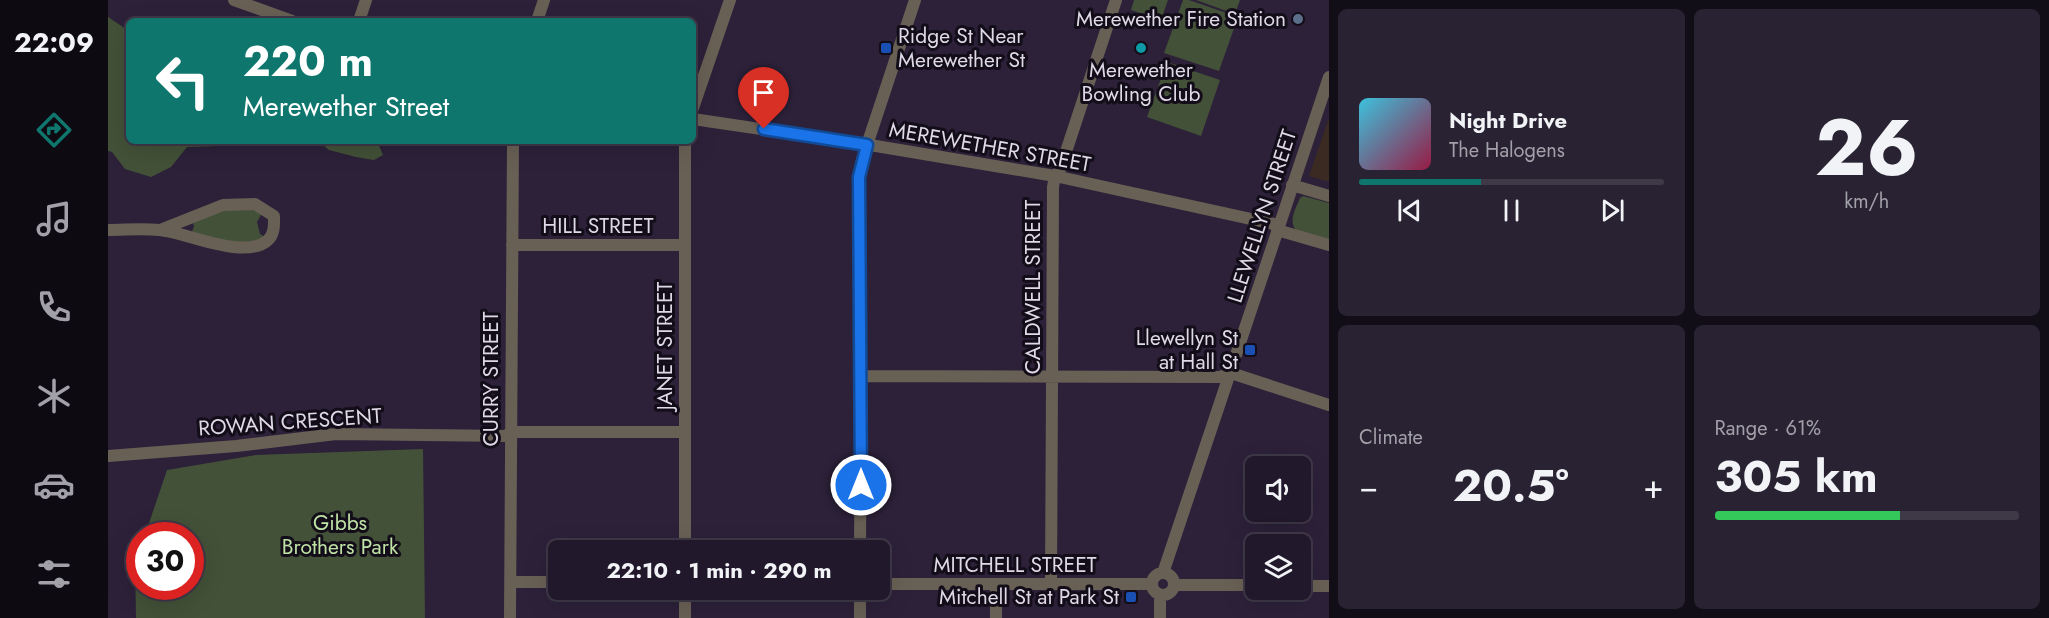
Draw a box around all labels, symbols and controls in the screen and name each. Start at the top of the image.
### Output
place label: Merewether Fire Station [1076,4,1286,34]
marker: Merewether Fire Station [1291,12,1305,26]
place label: Ridge St Near Merewether St [898,21,1025,75]
text: 22:09 [14,23,94,62]
text: 220 m [243,31,373,92]
marker: Ridge St Near Merewether St [879,41,893,55]
marker: Merewether Bowling Club [1134,41,1148,55]
icon: left [144,42,222,120]
place label: Merewether Bowling Club [1082,55,1200,109]
pin [738,67,789,129]
icon: arrive [747,76,780,109]
text: Merewether Street [243,87,449,126]
text: 26 [1815,92,1918,204]
text: Night Drive [1449,104,1567,136]
icon: directions [33,109,75,151]
street label: MEREWETHER STREET [887,114,1094,180]
street label: LLEWELLYN STREET [1220,125,1304,306]
text: The Halogens [1449,136,1565,165]
text: km/h [1844,187,1889,216]
icon: previous [1393,194,1426,227]
icon: pause [1495,194,1528,227]
icon: next [1596,194,1629,227]
icon: music [33,198,75,240]
street label: CALDWELL STREET [1018,200,1048,374]
street label: HILL STREET [542,211,654,241]
street label: JANET STREET [650,281,680,413]
icon: phone [33,286,75,328]
street label: CURRY STREET [476,311,506,447]
place label: Llewellyn St at Hall St [1136,323,1238,377]
marker: Llewellyn St at Hall St [1243,343,1257,357]
icon: climate [33,375,75,417]
street label: ROWAN CRESCENT [197,401,383,443]
text: Range · 61% [1715,414,1821,443]
text: Climate [1359,423,1423,452]
text: 305 km [1715,444,1878,509]
position arrow [829,453,893,517]
text: 20.5° [1453,453,1569,518]
map controls [1245,456,1311,600]
button: sound [1245,456,1311,522]
text: − [1359,463,1378,510]
text: + [1643,463,1663,510]
icon: car [33,464,75,506]
park label: Gibbs Brothers Park [282,508,399,562]
speed limit sign: 30 [126,522,204,600]
button: layers [1245,534,1311,600]
street label: MITCHELL STREET [934,550,1097,580]
icon: filters [33,553,75,595]
text: 22:10 · 1 min · 290 m [606,554,832,586]
place label: Mitchell St at Park St [939,582,1119,612]
marker: Mitchell St at Park St [1124,590,1138,604]

